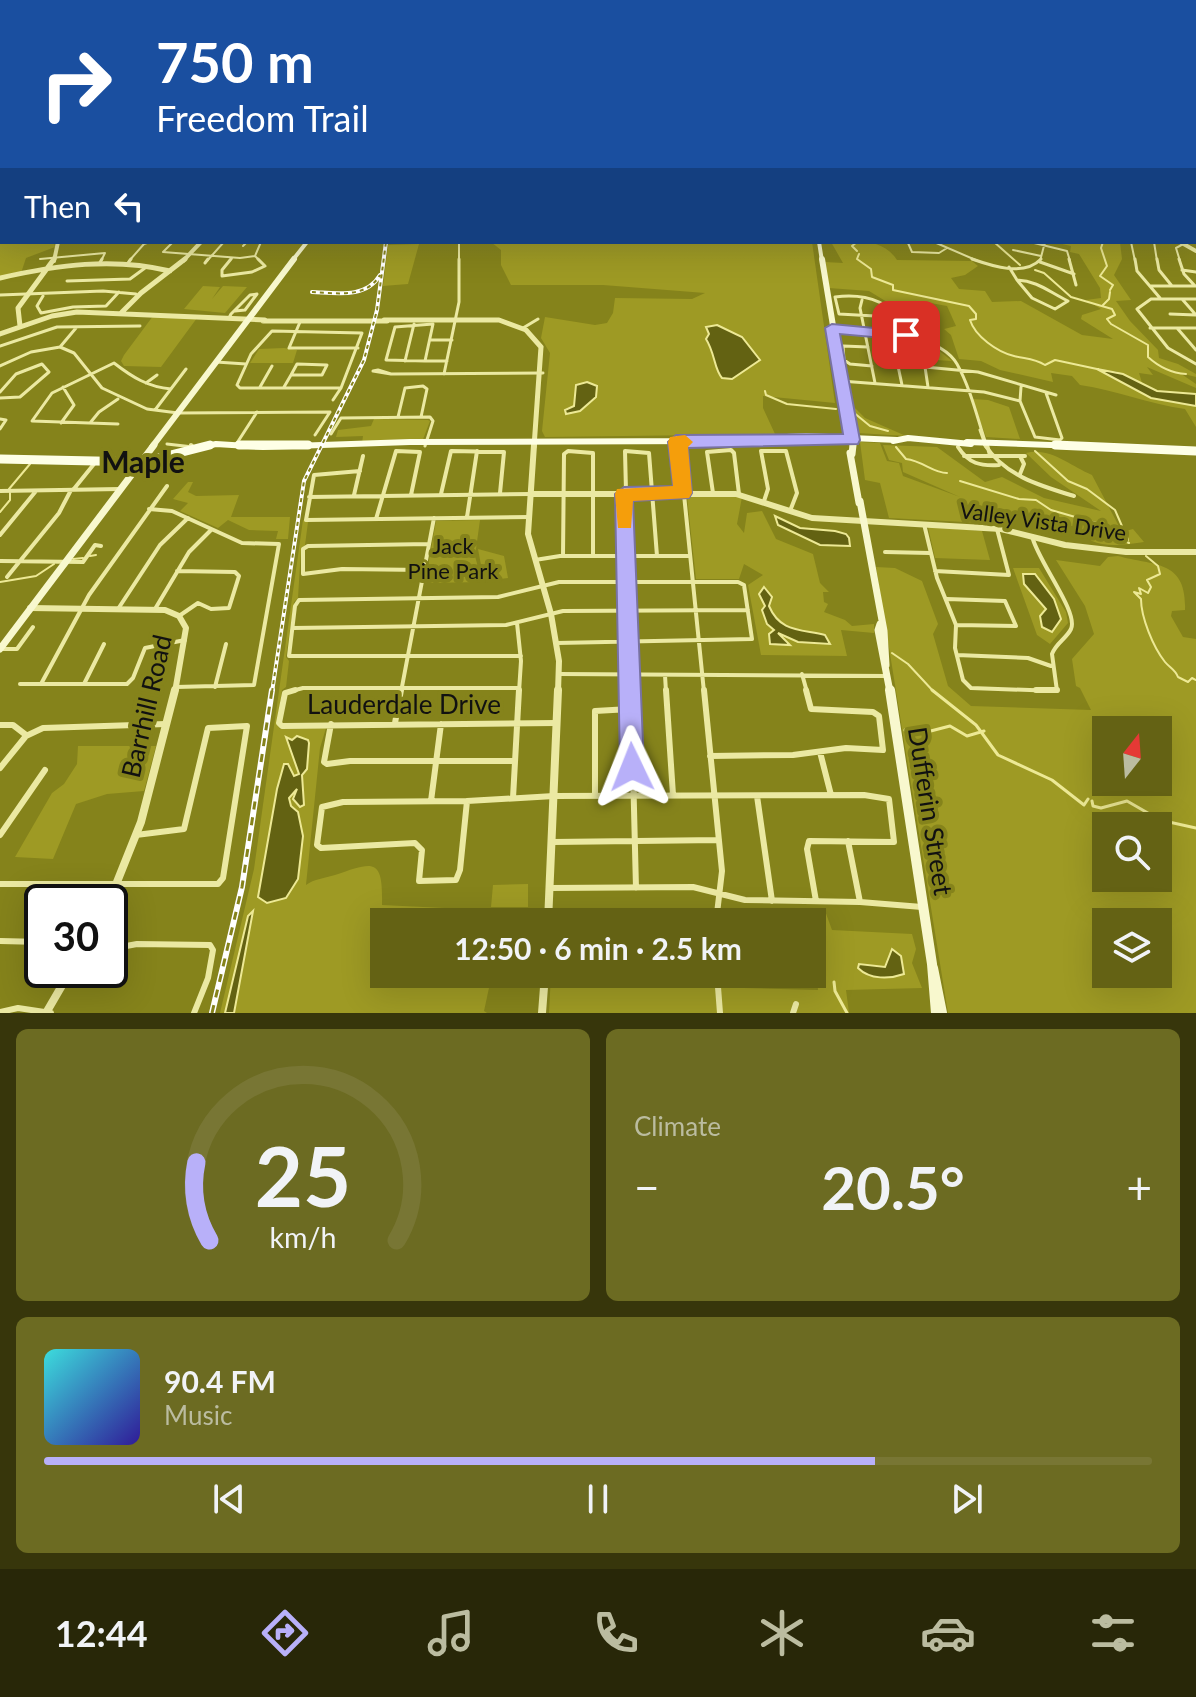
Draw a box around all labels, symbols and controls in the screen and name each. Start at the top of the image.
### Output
text: 750 m [156,28,314,95]
icon: right [24,32,128,136]
text: Freedom Trail [156,96,369,140]
icon: left [107,184,151,228]
text: Then [24,188,91,224]
pin [872,301,940,369]
icon: arrive [884,313,928,357]
district label: Maple [101,443,185,479]
street label: Valley Vista Drive [958,496,1128,546]
park label: Jack Pine Park [408,532,499,584]
street label: Barrhill Road [114,631,178,781]
street label: Lauderdale Drive [307,688,501,720]
north arrow [1092,716,1172,796]
map controls [1092,716,1172,988]
position arrow [590,725,674,809]
street label: Dufferin Street [902,725,960,898]
button: search [1092,812,1172,892]
speed limit sign: 30 [24,884,128,988]
button: layers [1092,908,1172,988]
text: 12:50 · 6 min · 2.5 km [454,930,742,966]
text: Climate [634,1110,721,1142]
text: 25 [255,1125,351,1225]
text: 20.5° [821,1151,965,1223]
text: − [634,1161,660,1213]
text: + [1126,1161,1152,1213]
text: km/h [270,1220,336,1254]
text: 90.4 FM [164,1363,276,1399]
text: Music [164,1399,232,1431]
icon: previous [207,1477,251,1521]
icon: pause [576,1477,620,1521]
icon: next [945,1477,989,1521]
icon: directions [257,1605,313,1661]
icon: music [423,1605,479,1661]
icon: phone [588,1605,644,1661]
icon: climate [754,1605,810,1661]
icon: car [920,1605,976,1661]
icon: filters [1085,1605,1141,1661]
text: 12:44 [55,1611,148,1655]

